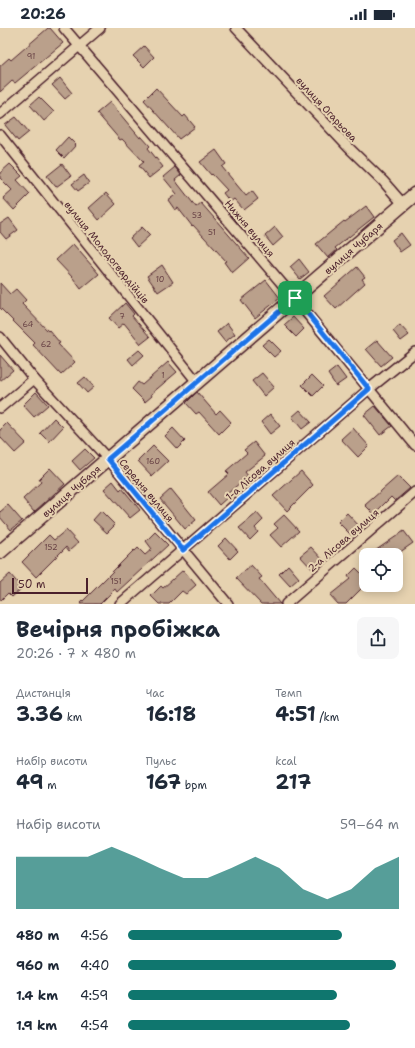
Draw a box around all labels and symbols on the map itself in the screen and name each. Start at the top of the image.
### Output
house number: 91 [27,51,35,62]
street label: вулиця Огарьова [293,74,360,145]
street label: Нижня вулиця [222,197,277,260]
street label: вулиця Молодогвардійців [61,199,152,306]
house number: 53 [192,210,202,221]
street label: вулиця Чубаря [321,219,385,277]
house number: 51 [208,227,216,238]
house number: 10 [156,274,164,285]
pin [278,281,312,315]
house number: 7 [119,311,125,322]
house number: 64 [23,319,34,330]
house number: 62 [41,339,52,350]
house number: 1 [161,370,165,381]
street label: 1-а Лісова вулиця [223,436,298,503]
street label: Середня вулиця [116,456,177,525]
house number: 160 [146,456,160,467]
street label: вулиця Чубаря [39,462,103,520]
street label: 2-а Лісова вулиця [305,506,382,575]
house number: 152 [44,542,58,553]
scale bar [12,576,88,595]
house number: 151 [110,576,122,587]

